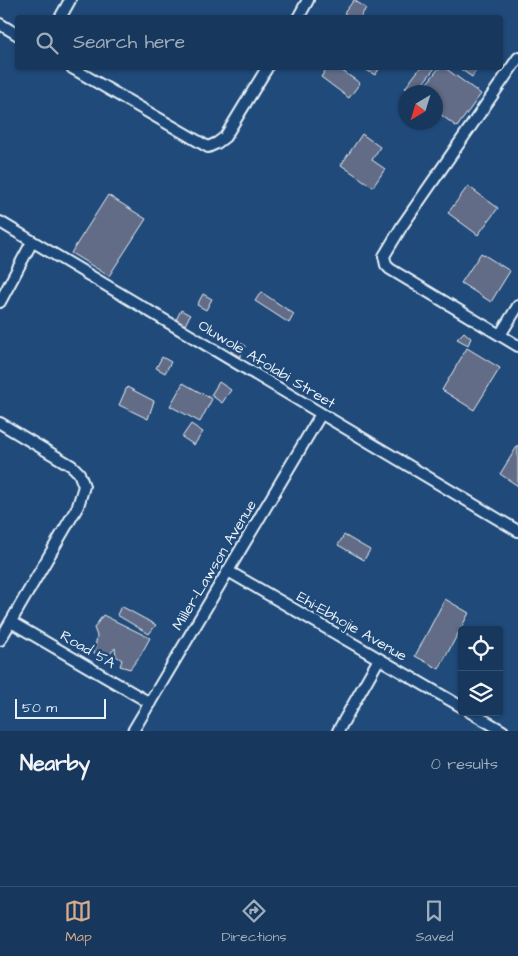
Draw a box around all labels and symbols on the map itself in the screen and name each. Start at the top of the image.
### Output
north arrow [398,85,443,130]
street label: Oluwole Afolabi Street [194,315,339,414]
street label: Miller-Lawson Avenue [167,496,262,634]
street label: Ehi-Ebhojie Avenue [293,586,411,667]
street label: Road 5A [56,625,120,674]
scale bar [15,696,106,719]

